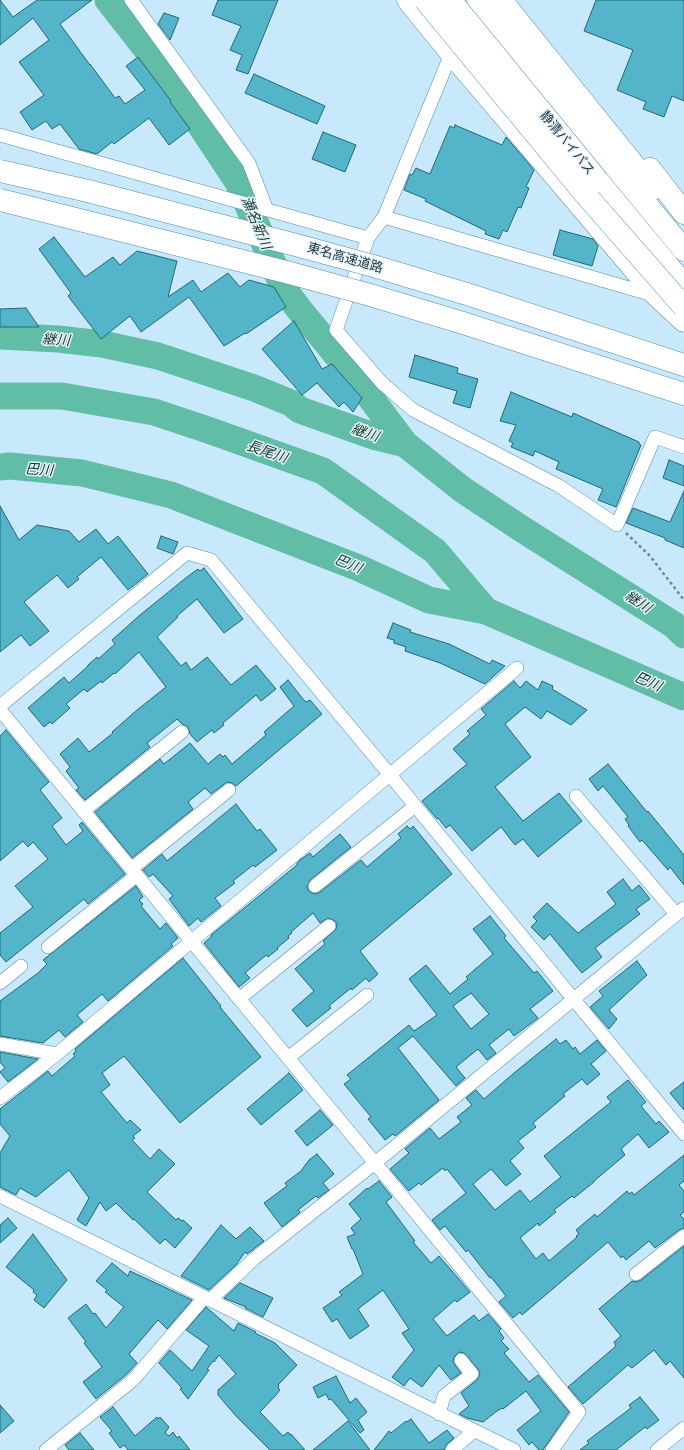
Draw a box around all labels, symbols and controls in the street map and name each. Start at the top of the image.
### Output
street label: 静清バイパス [536,108,598,178]
water label: 瀬名新川 [237,194,275,252]
street label: 東名高速道路 [305,240,385,276]
water label: 継川 [41,331,71,349]
water label: 継川 [349,420,381,446]
water label: 長尾川 [244,437,290,467]
water label: 巴川 [24,461,54,479]
water label: 巴川 [332,551,364,577]
water label: 継川 [622,587,654,617]
water label: 巴川 [632,669,664,695]

